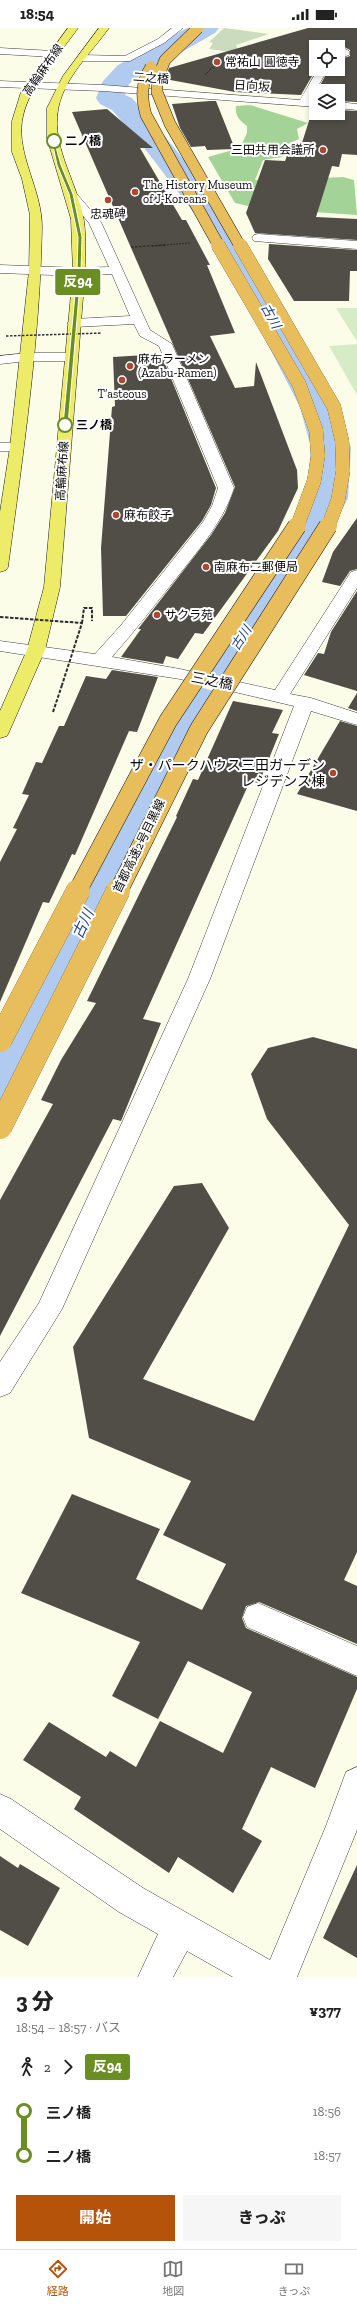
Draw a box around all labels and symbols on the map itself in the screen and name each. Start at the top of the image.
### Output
street label: 高輪麻布線 [20,41,66,99]
place label: 常祐山 圓徳寺 [225,55,300,69]
marker: 常祐山 圓徳寺 [212,57,222,67]
street label: 二之橋 [133,70,169,86]
street label: 日向坂 [234,78,270,94]
marker: 二ノ橋 [46,133,62,149]
place label: 二ノ橋 [65,134,102,148]
place label: 三田共用会議所 [231,143,315,157]
marker: 三田共用会議所 [318,145,328,155]
place label: The History Museum of J-Koreans [143,178,253,206]
marker: The History Museum of J-Koreans [130,187,140,197]
marker: 忠魂碑 [103,195,113,205]
place label: 忠魂碑 [90,207,126,221]
line badge: 反94 [55,269,101,295]
water label: 古川 [258,301,285,333]
place label: 麻布ラーメン (Azabu-Ramen) [138,352,217,380]
marker: 麻布ラーメン (Azabu-Ramen) [125,361,135,371]
marker: T’asteous [117,375,127,385]
place label: T’asteous [98,387,146,401]
marker: 三ノ橋 [57,417,73,433]
place label: 三ノ橋 [76,418,113,432]
street label: 高輪麻布線 [53,441,71,501]
place label: 麻布餃子 [124,508,172,522]
marker: 麻布餃子 [111,510,121,520]
place label: 南麻布二郵便局 [214,560,298,574]
marker: 南麻布二郵便局 [201,562,211,572]
place label: サクラ苑 [165,608,213,622]
marker: サクラ苑 [152,610,162,620]
water label: 古川 [228,621,255,653]
street label: 三之橋 [190,669,234,693]
place label: ザ・パークハウス三田ガーデン レジデンス棟 [130,757,325,790]
marker: ザ・パークハウス三田ガーデン レジデンス棟 [328,768,338,778]
street label: 首都高速2号目黒線 [110,797,168,895]
water label: 古川 [69,905,98,941]

